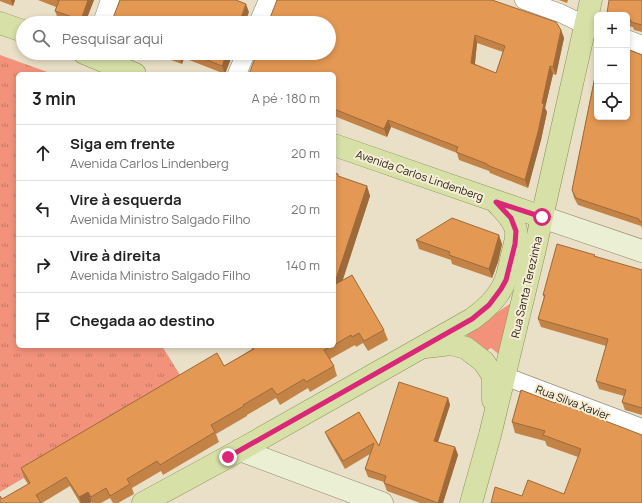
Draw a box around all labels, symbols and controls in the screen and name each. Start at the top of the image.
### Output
map controls [594,12,630,120]
button: + [594,12,630,48]
search box [16,16,336,60]
icon: search [30,27,52,49]
text: Pesquisar aqui [62,28,163,49]
button: − [594,48,630,84]
button: locate [594,84,630,120]
text: 3 min [32,87,76,110]
text: A pé · 180 m [252,89,320,107]
text: Siga em frente [70,133,175,154]
icon: ahead [32,142,54,164]
text: 20 m [291,144,320,162]
street label: Avenida Carlos Lindenberg [354,146,486,204]
text: Avenida Carlos Lindenberg [70,154,229,172]
text: Vire à esquerda [70,189,182,210]
icon: left [32,198,54,220]
text: 20 m [291,200,320,218]
route start [533,208,551,226]
text: Avenida Ministro Salgado Filho [70,210,251,228]
street label: Rua Santa Terezinha [507,235,545,339]
text: Vire à direita [70,245,161,266]
icon: right [32,254,54,276]
text: 140 m [286,256,320,274]
text: Avenida Ministro Salgado Filho [70,266,251,284]
icon: arrive [32,310,54,332]
text: Chegada ao destino [70,310,215,331]
street label: Rua Silva Xavier [534,381,612,423]
route end [219,448,237,466]

